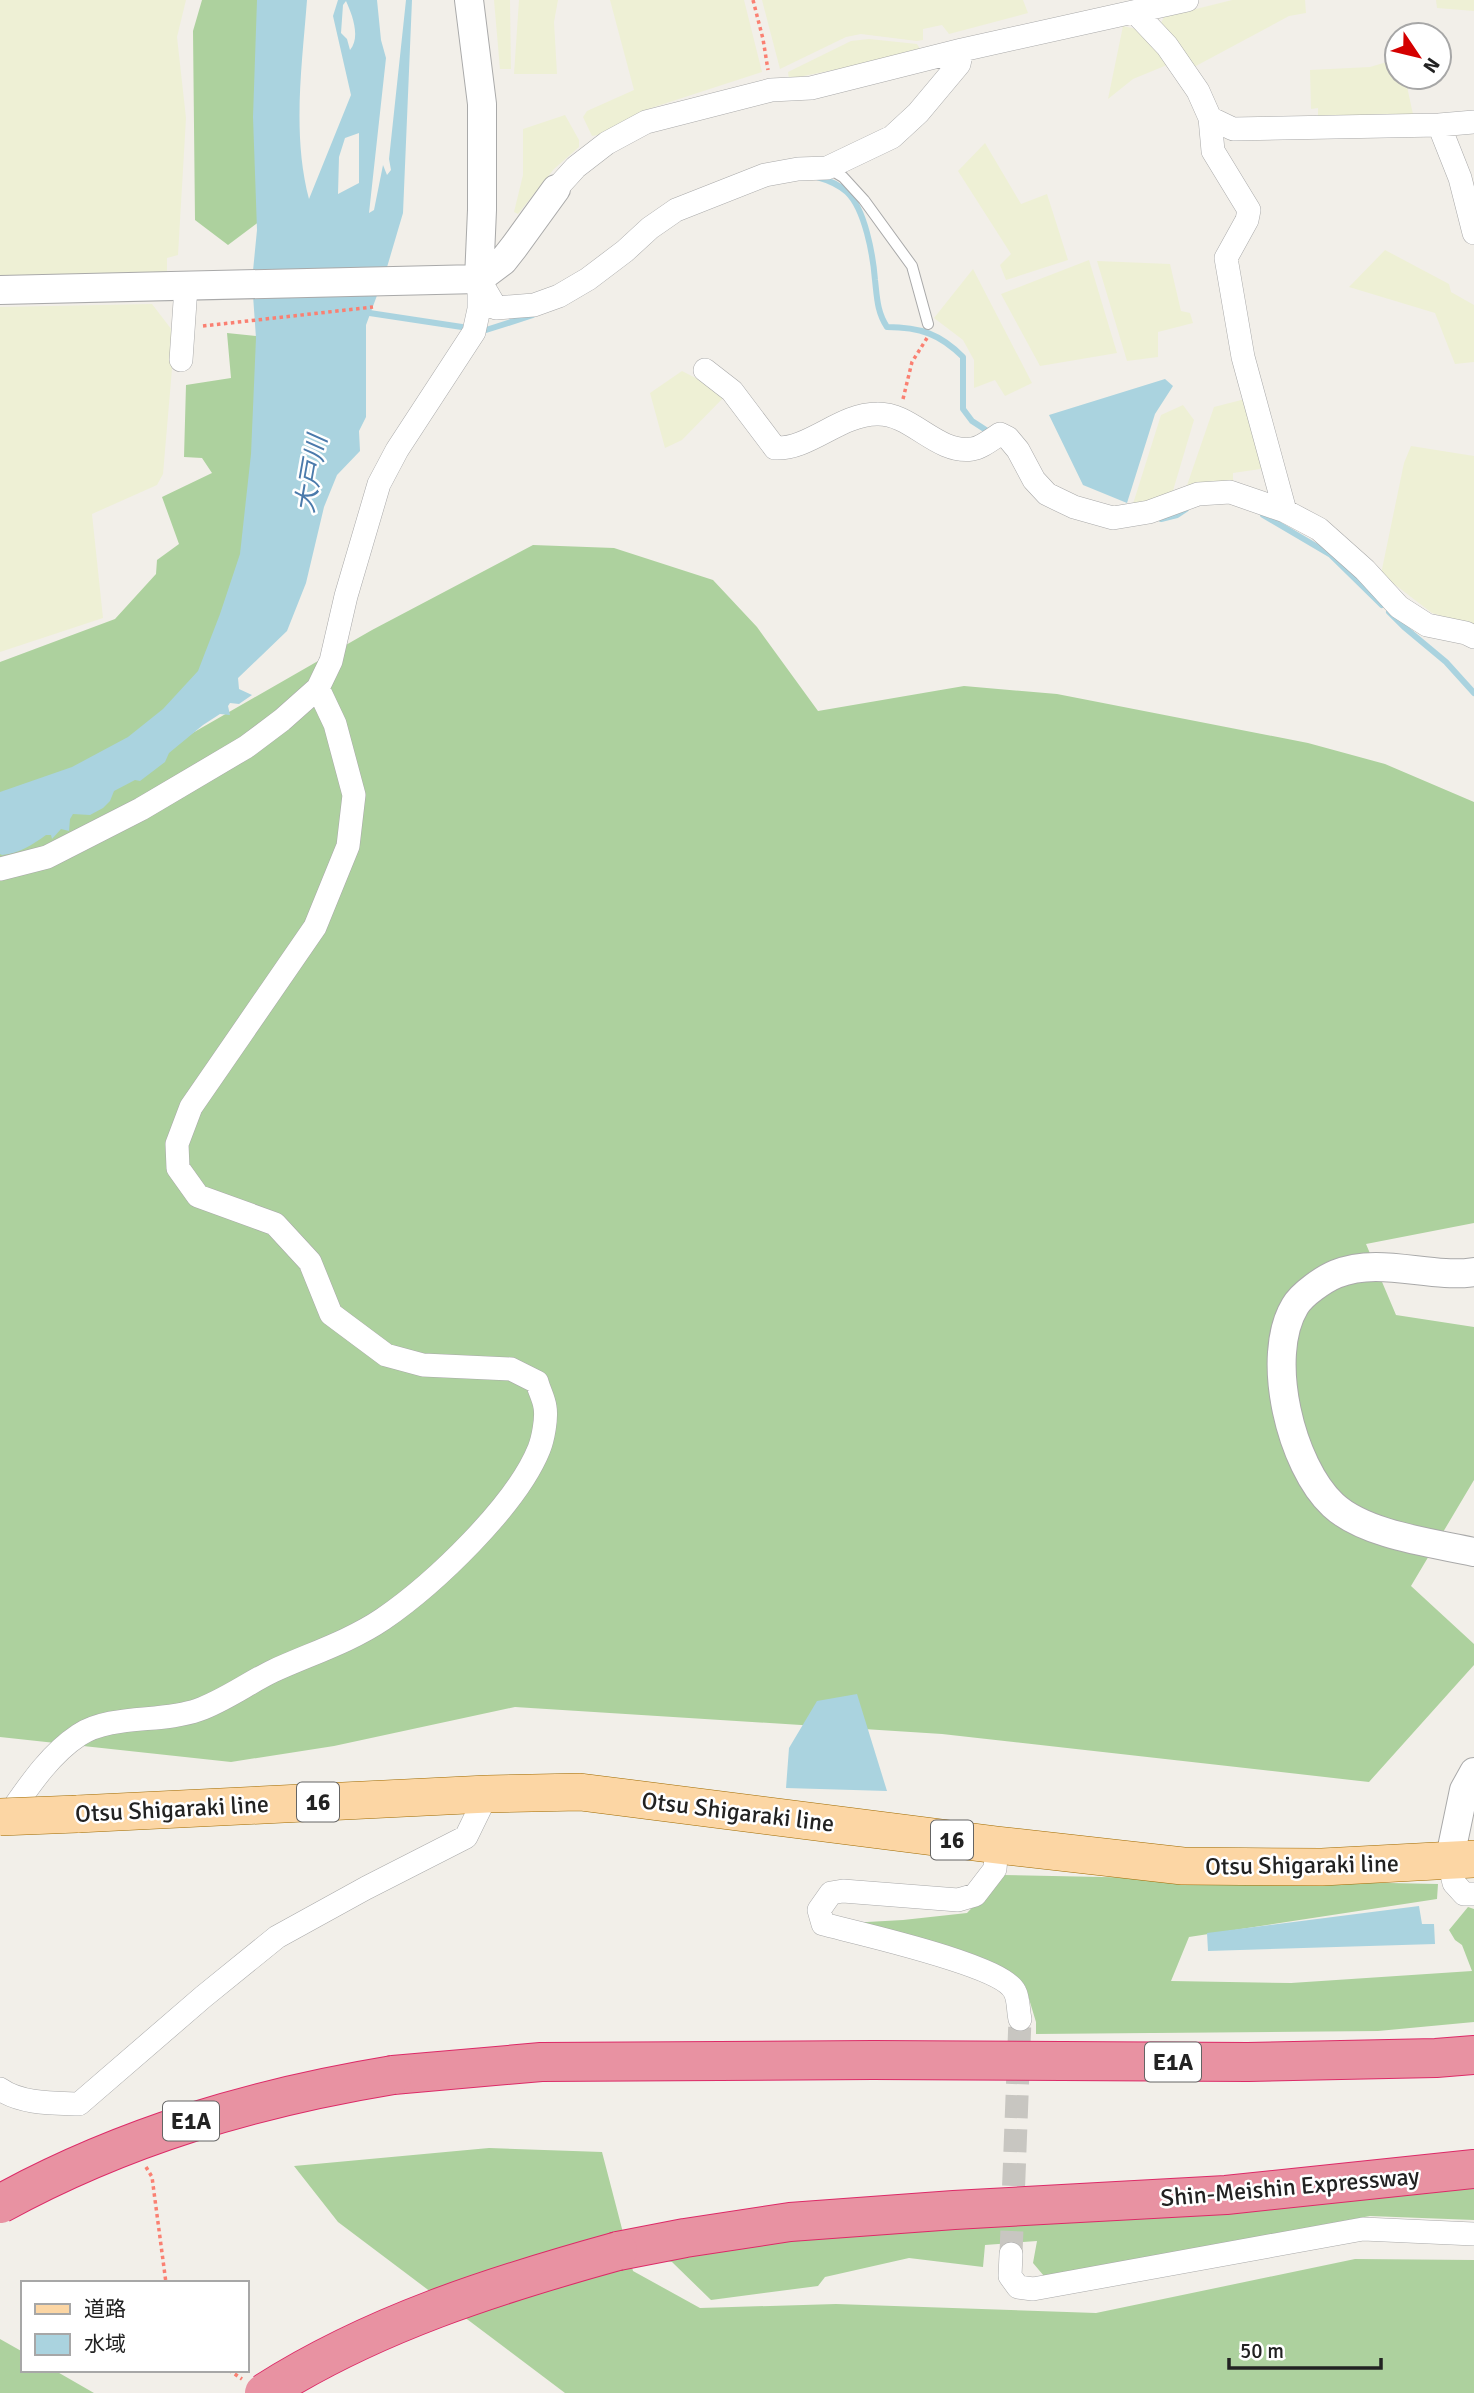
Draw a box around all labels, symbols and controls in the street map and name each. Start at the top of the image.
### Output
north arrow [1383,21,1453,91]
text: N [1417,53,1445,77]
water label: 大戸川 [289,430,335,515]
road number: 16 [297,1783,339,1822]
street label: Otsu Shigaraki line [640,1785,836,1839]
street label: Otsu Shigaraki line [74,1789,270,1829]
road number: 16 [931,1820,973,1859]
street label: Otsu Shigaraki line [1205,1848,1399,1882]
road number: E1A [1145,2042,1201,2082]
road number: E1A [163,2102,219,2140]
street label: Shin-Meishin Expressway [1159,2161,1421,2213]
legend [21,2281,248,2372]
text: 道路 [84,2296,126,2322]
scale bar [1229,2326,1381,2370]
text: 水域 [84,2331,126,2357]
text: 50 m [1240,2338,1284,2364]

